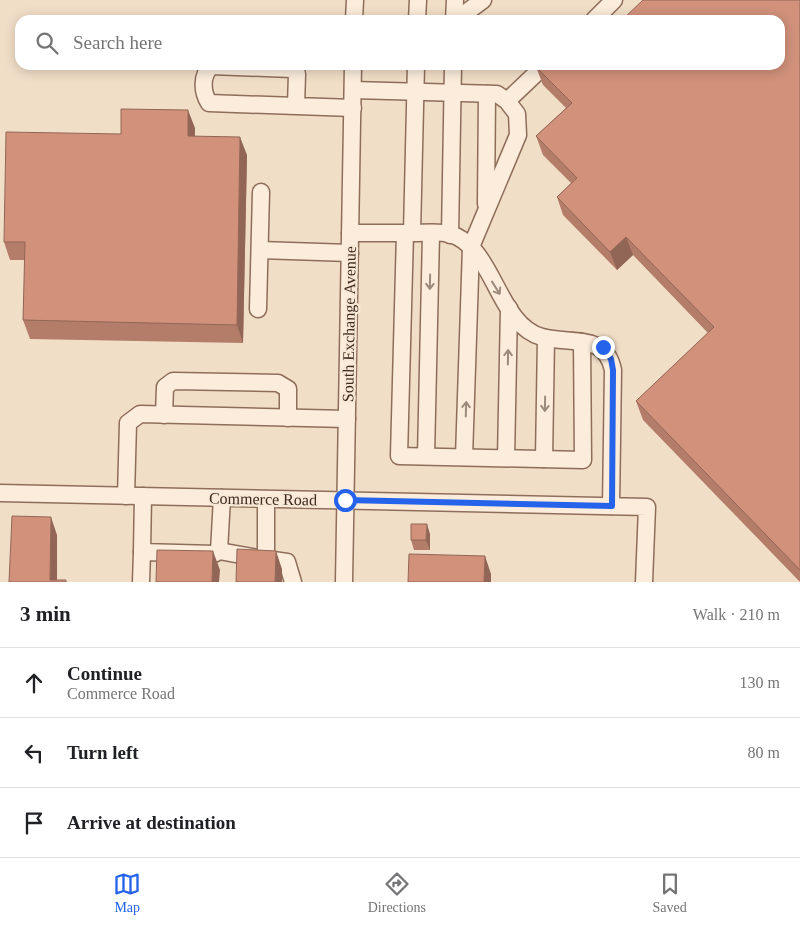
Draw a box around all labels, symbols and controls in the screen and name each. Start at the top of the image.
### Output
search box [15,15,785,70]
icon: search [33,29,61,57]
text: Search here [73,32,162,53]
street label: South Exchange Avenue [339,246,360,402]
one-way arrow [425,274,435,290]
one-way arrow [492,280,502,294]
route end [592,336,615,359]
one-way arrow [504,349,513,365]
one-way arrow [540,396,549,412]
one-way arrow [461,401,470,417]
route start [334,489,357,512]
street label: Commerce Road [209,490,317,508]
text: 3 min [20,602,71,626]
text: Walk · 210 m [693,606,780,623]
text: Continue [67,663,142,684]
icon: ahead [20,669,48,697]
text: 130 m [740,674,780,691]
text: Commerce Road [67,685,175,702]
icon: left [20,739,48,767]
text: Turn left [67,742,139,763]
text: 80 m [748,744,780,761]
icon: arrive [20,809,48,837]
text: Arrive at destination [67,812,236,833]
tab: Map [113,870,141,916]
tab: Directions [368,870,426,916]
tab: Saved [653,870,687,916]

